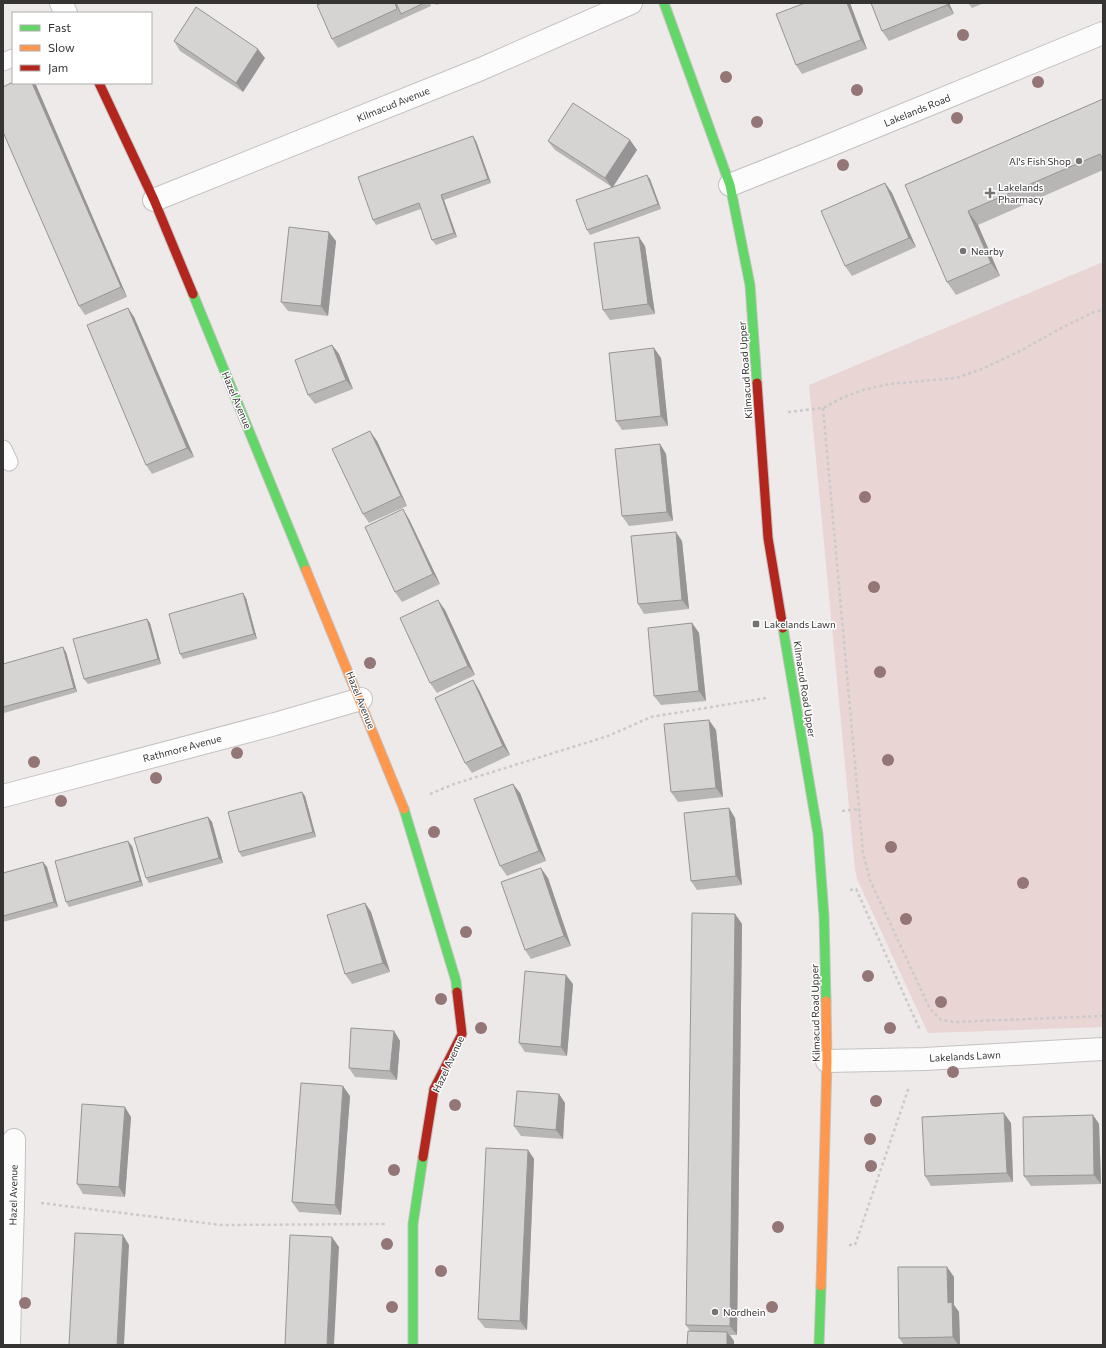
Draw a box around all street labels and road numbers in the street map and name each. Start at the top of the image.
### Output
street label: Kilmacud Avenue [355,84,431,124]
street label: Lakelands Road [882,91,952,129]
street label: Kilmacud Road Upper [736,321,754,419]
street label: Hazel Avenue [220,370,254,430]
street label: Kilmacud Road Upper [791,640,819,738]
street label: Hazel Avenue [344,670,378,730]
street label: Rathmore Avenue [141,732,223,764]
street label: Kilmacud Road Upper [808,964,822,1062]
street label: Hazel Avenue [430,1034,466,1094]
street label: Lakelands Lawn [929,1048,1001,1064]
street label: Hazel Avenue [6,1165,20,1225]

